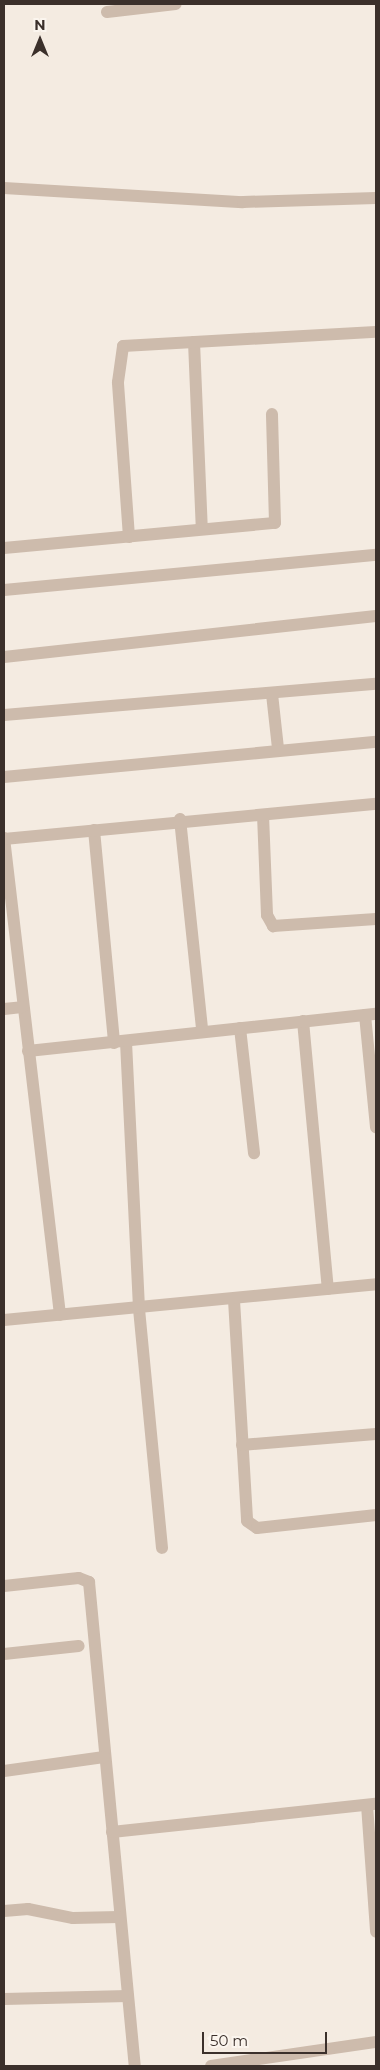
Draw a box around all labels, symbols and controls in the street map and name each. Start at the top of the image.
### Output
north arrow [15,15,65,65]
text: N [34,16,46,34]
scale bar [205,2022,330,2054]
text: 50 m [210,2031,248,2050]

